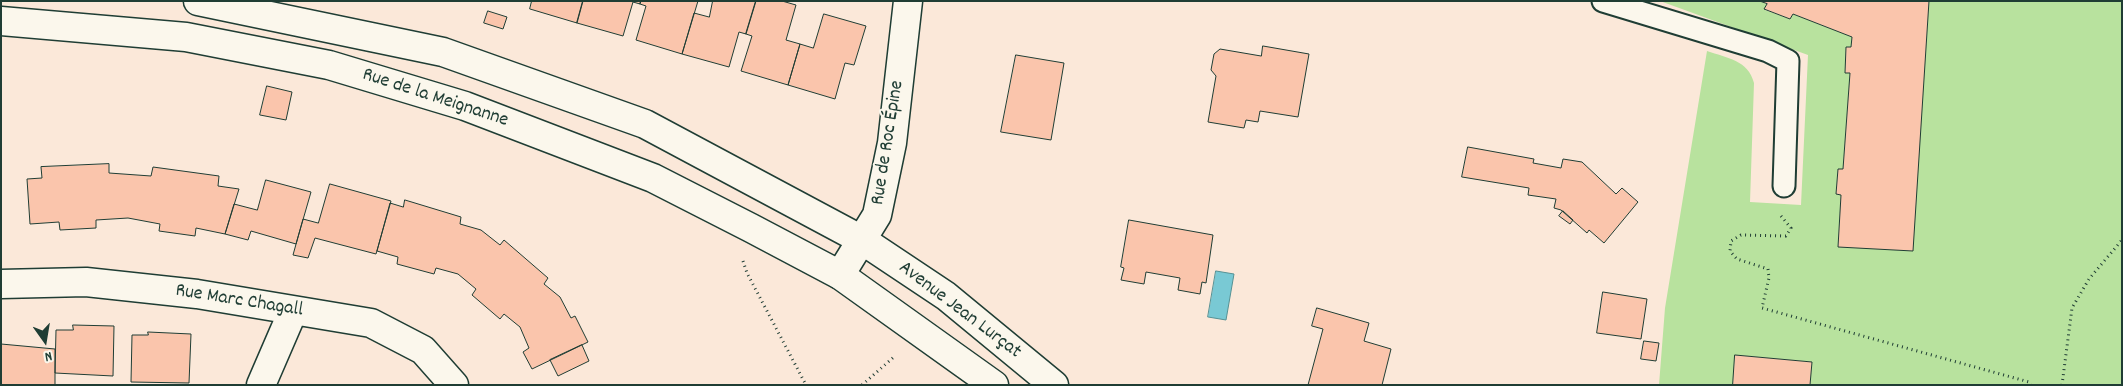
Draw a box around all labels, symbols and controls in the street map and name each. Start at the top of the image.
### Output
street label: Rue de la Meignanne [359,64,511,134]
street label: Rue de Roc Épine [867,79,911,207]
street label: Avenue Jean Lurçat [893,257,1025,365]
street label: Rue Marc Chagall [173,280,305,324]
north arrow [20,316,70,366]
text: N [43,345,54,366]

